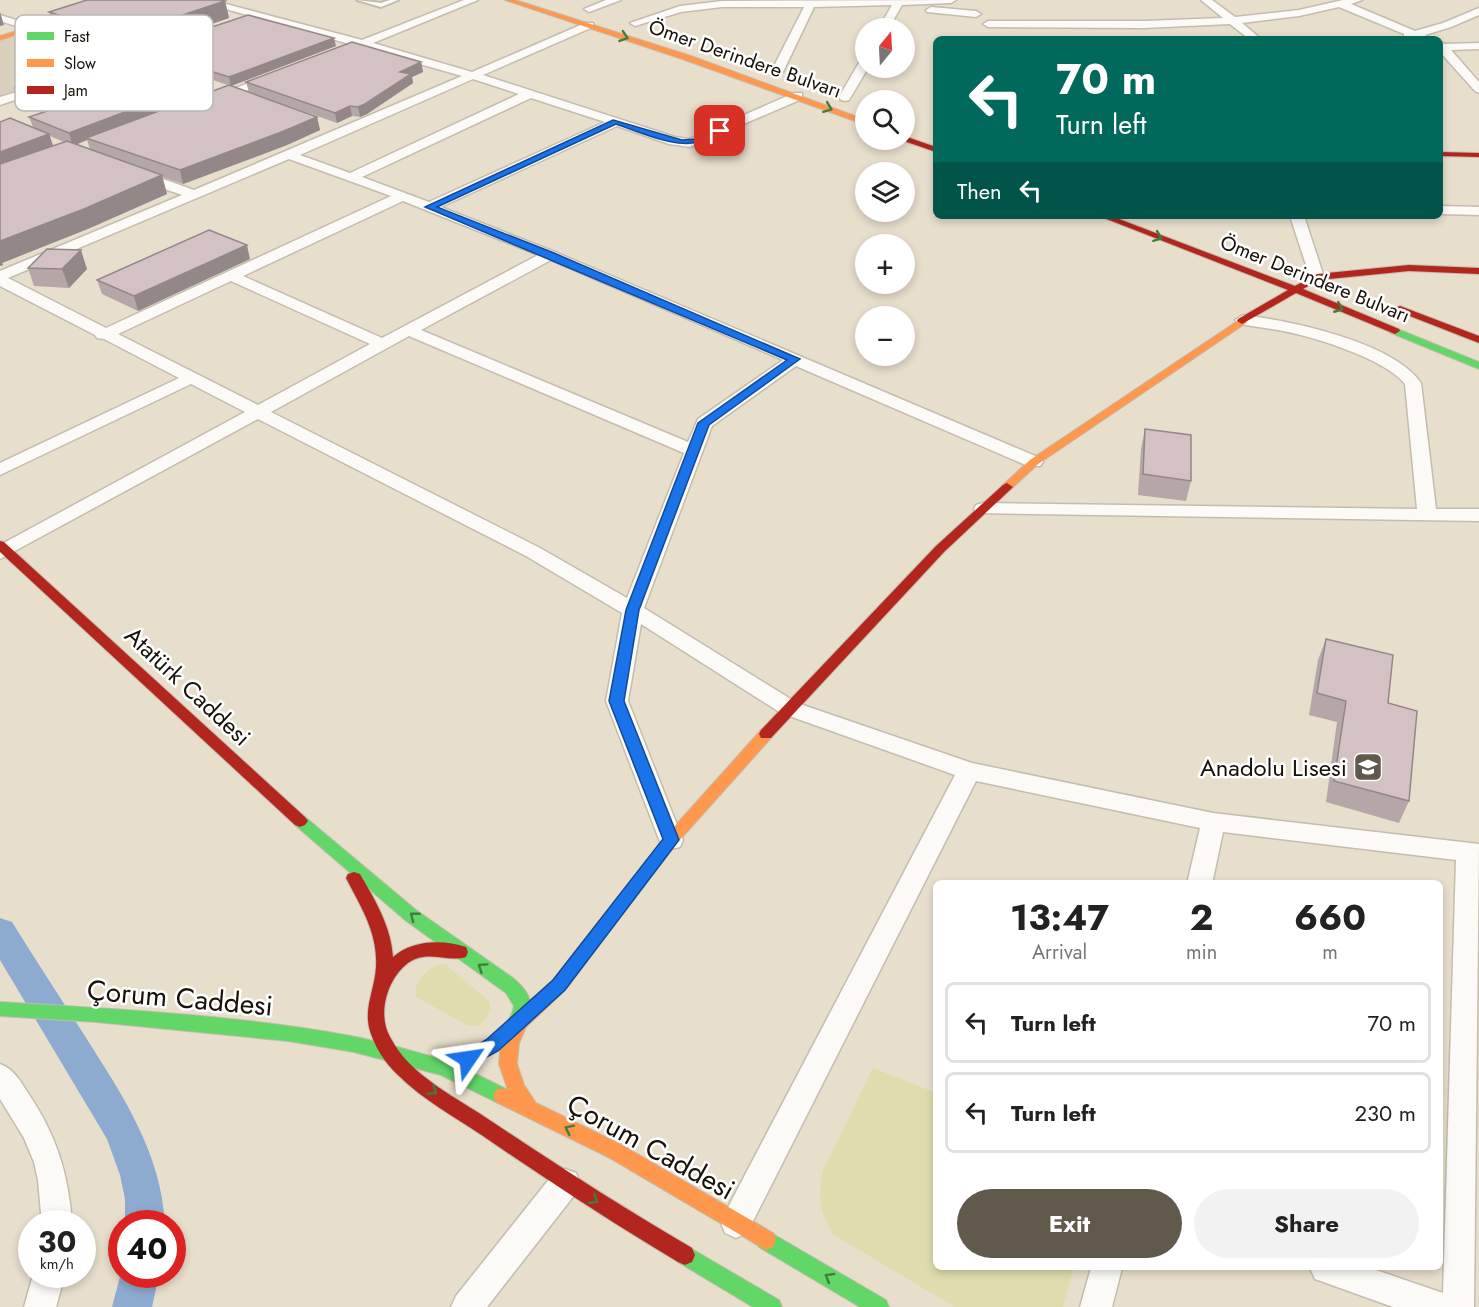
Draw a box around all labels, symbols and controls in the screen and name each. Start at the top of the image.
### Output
street label: Ömer Derindere Bulvarı [645,12,845,106]
legend [15,15,213,111]
north arrow [855,18,915,78]
map controls [855,18,915,366]
text: Fast [64,25,90,48]
one-way arrow [618,29,629,42]
text: 70 m [1056,49,1156,110]
text: Slow [64,52,96,75]
icon: left [957,60,1035,138]
text: Jam [62,79,88,102]
button: search [855,90,915,150]
one-way arrow [821,101,832,113]
pin [694,105,745,156]
text: Turn left [1056,105,1146,144]
icon: arrive [703,114,736,147]
button: layers [855,162,915,222]
icon: left [1014,174,1047,207]
text: Then [957,175,1002,207]
street label: Ömer Derindere Bulvarı [1216,228,1414,330]
one-way arrow [1152,230,1162,243]
button: + [855,234,915,294]
one-way arrow [1333,301,1344,313]
button: − [855,306,915,366]
street label: Atatürk Caddesi [117,618,259,754]
place label: Anadolu Lisesi [1200,750,1347,785]
school or university icon: Anadolu Lisesi [1352,751,1384,783]
text: 13:47 [1010,891,1109,943]
text: 2 [1190,891,1213,943]
text: 660 [1294,891,1366,943]
one-way arrow [409,912,420,923]
text: Arrival [1032,938,1087,967]
text: min [1186,938,1217,967]
text: m [1322,938,1338,967]
one-way arrow [477,963,488,974]
street label: Çorum Caddesi [85,969,275,1027]
icon: left [960,1006,993,1039]
text: Turn left [1011,1007,1096,1039]
text: 70 m [1367,1007,1416,1039]
position arrow [436,1027,500,1091]
one-way arrow [426,1084,437,1095]
street label: Çorum Caddesi [559,1084,743,1210]
icon: left [960,1096,993,1129]
text: Turn left [1011,1097,1096,1129]
text: 230 m [1355,1097,1416,1129]
one-way arrow [564,1124,575,1136]
button: Exit [957,1189,1182,1258]
button: Share [1194,1189,1419,1258]
one-way arrow [588,1193,598,1204]
speed limit sign: 40 [108,1210,186,1288]
text: 30 [38,1220,76,1263]
text: km/h [40,1253,74,1275]
one-way arrow [825,1273,835,1285]

